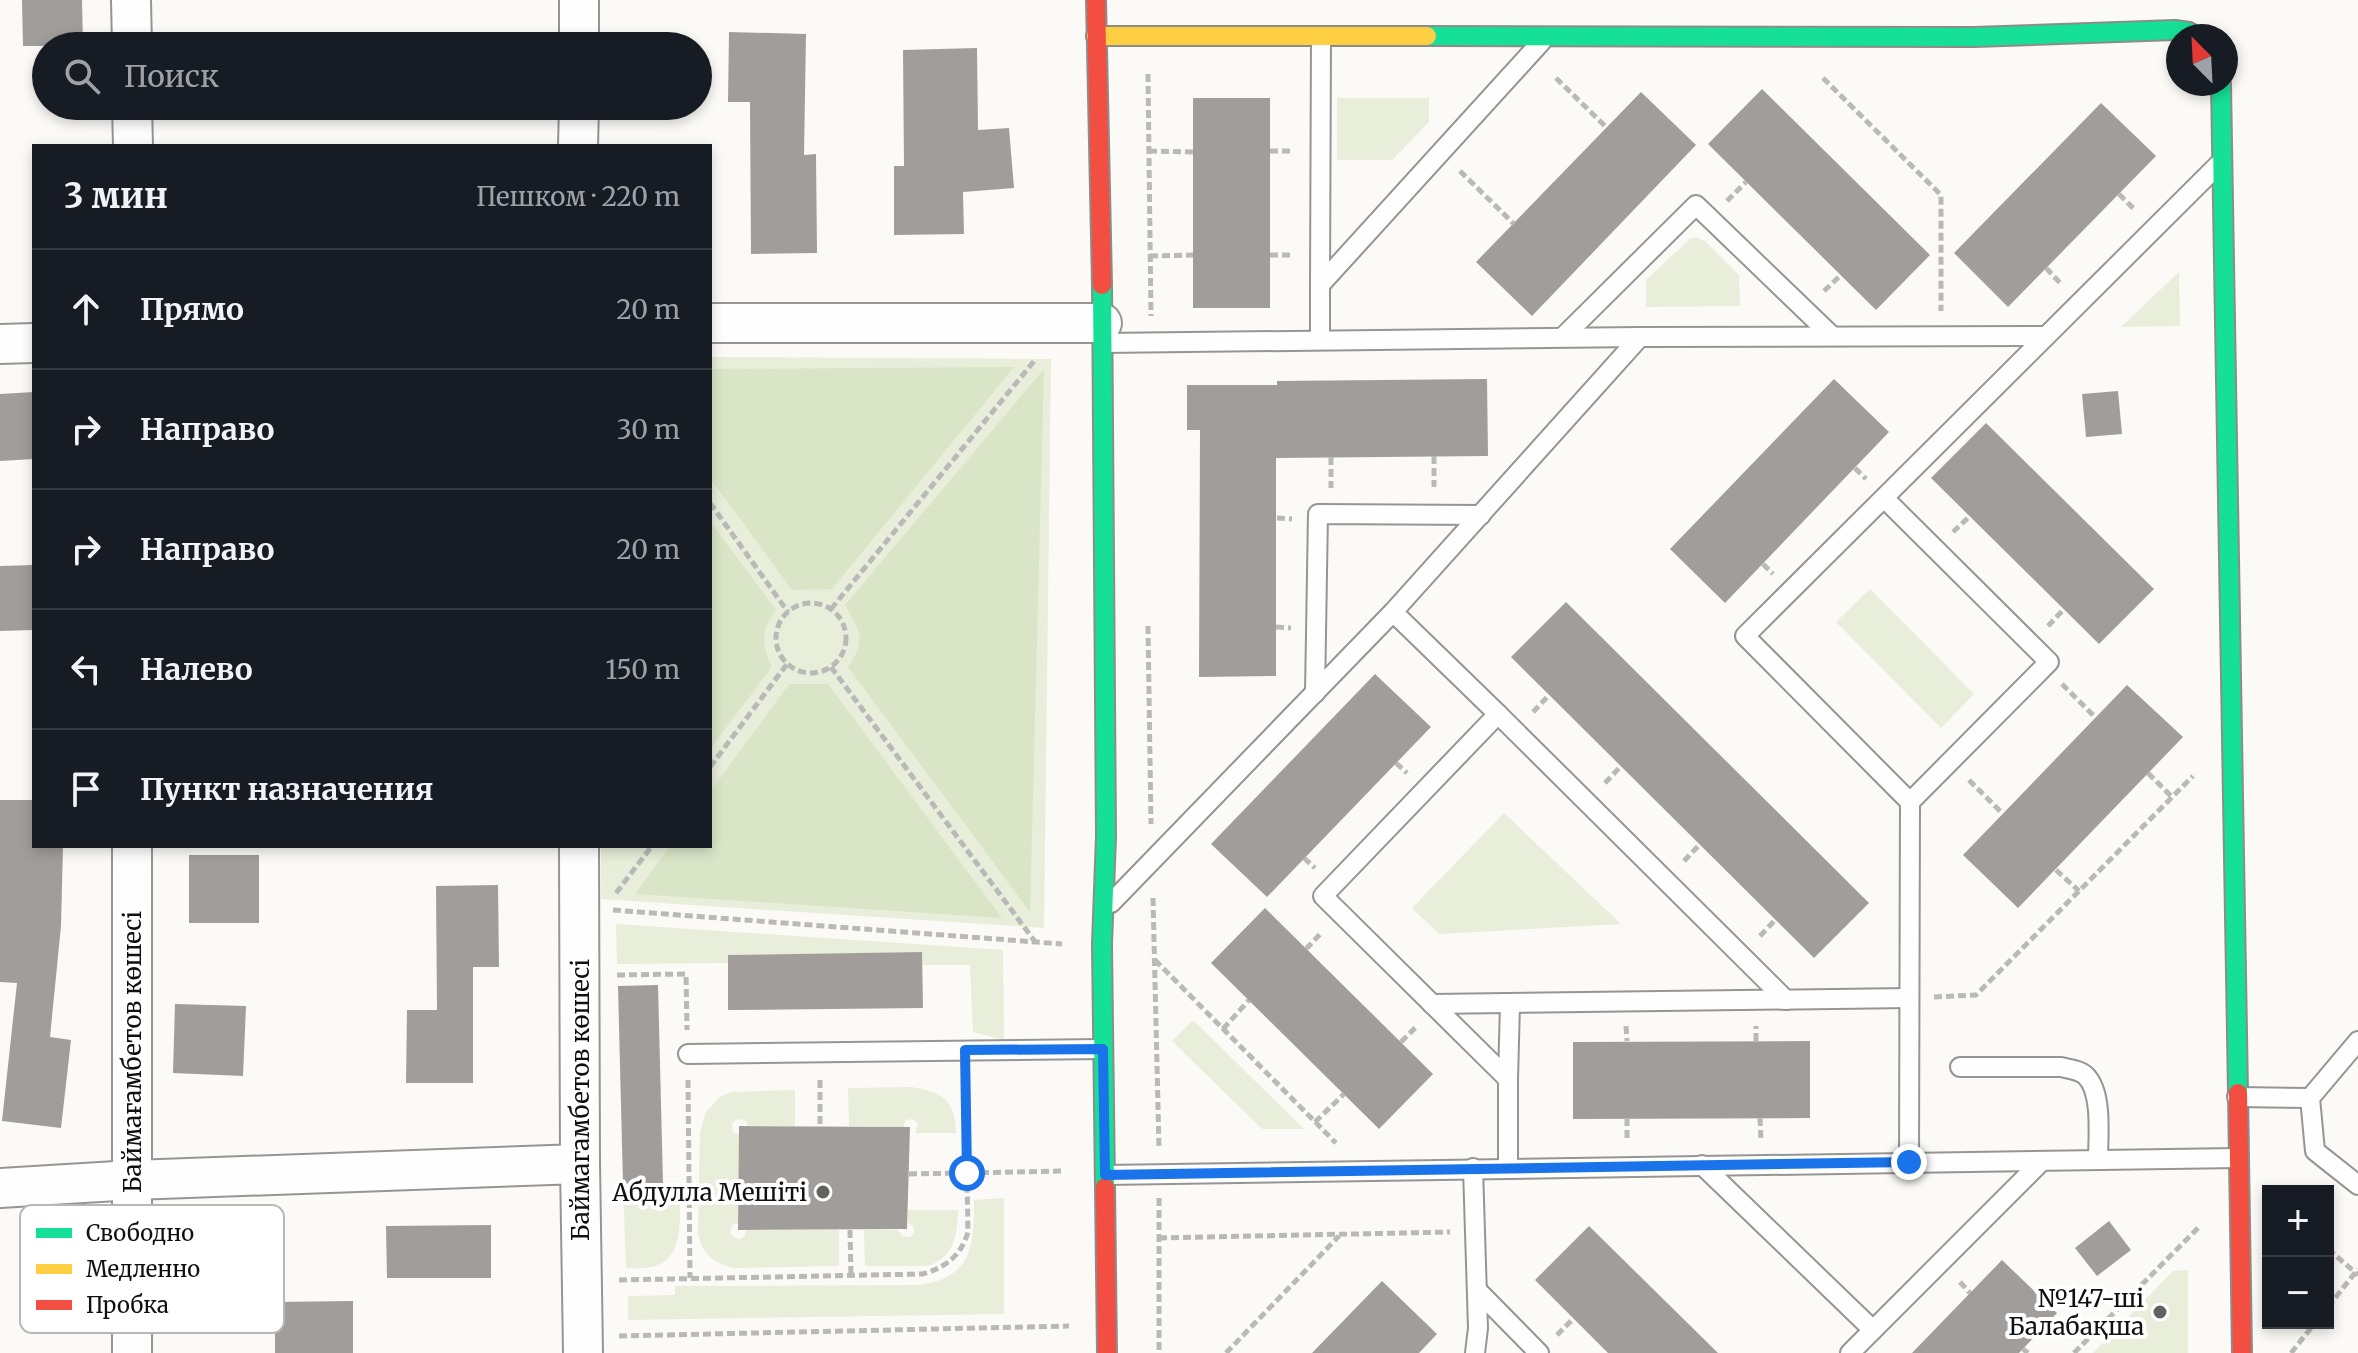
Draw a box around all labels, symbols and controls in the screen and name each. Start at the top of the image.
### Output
north arrow [2166,24,2238,96]
search box [32,32,712,120]
icon: search [60,54,104,98]
text: Поиск [124,57,219,95]
text: 3 мин [64,175,168,217]
text: Пешком · 220 m [476,180,680,213]
icon: ahead [64,287,108,331]
text: Прямо [140,290,244,328]
text: 20 m [616,293,680,326]
icon: right [64,407,108,451]
text: Направо [140,410,274,448]
text: 30 m [617,413,680,446]
icon: right [64,527,108,571]
text: Направо [140,530,274,568]
text: 20 m [616,533,680,566]
icon: left [64,647,108,691]
text: Налево [140,650,253,688]
text: 150 m [606,653,680,686]
icon: arrive [64,767,108,811]
text: Пункт назначения [140,770,434,808]
street label: Баймағамбетов көшесі [117,911,148,1193]
street label: Баймагамбетов көшесі [565,959,596,1241]
route end [1891,1144,1927,1180]
route start [949,1155,985,1191]
place label: Абдулла Мешіті [611,1177,807,1208]
marker: Абдулла Мешіті [814,1183,832,1201]
map controls [2262,1185,2334,1329]
button: + [2262,1185,2334,1257]
legend [20,1205,284,1333]
text: Свободно [86,1219,194,1247]
text: Медленно [86,1255,200,1283]
button: − [2262,1257,2334,1329]
place label: №147-ші Балабақша [2008,1283,2144,1342]
text: Пробка [86,1291,169,1319]
marker: №147-ші Балабақша [2151,1303,2169,1321]

